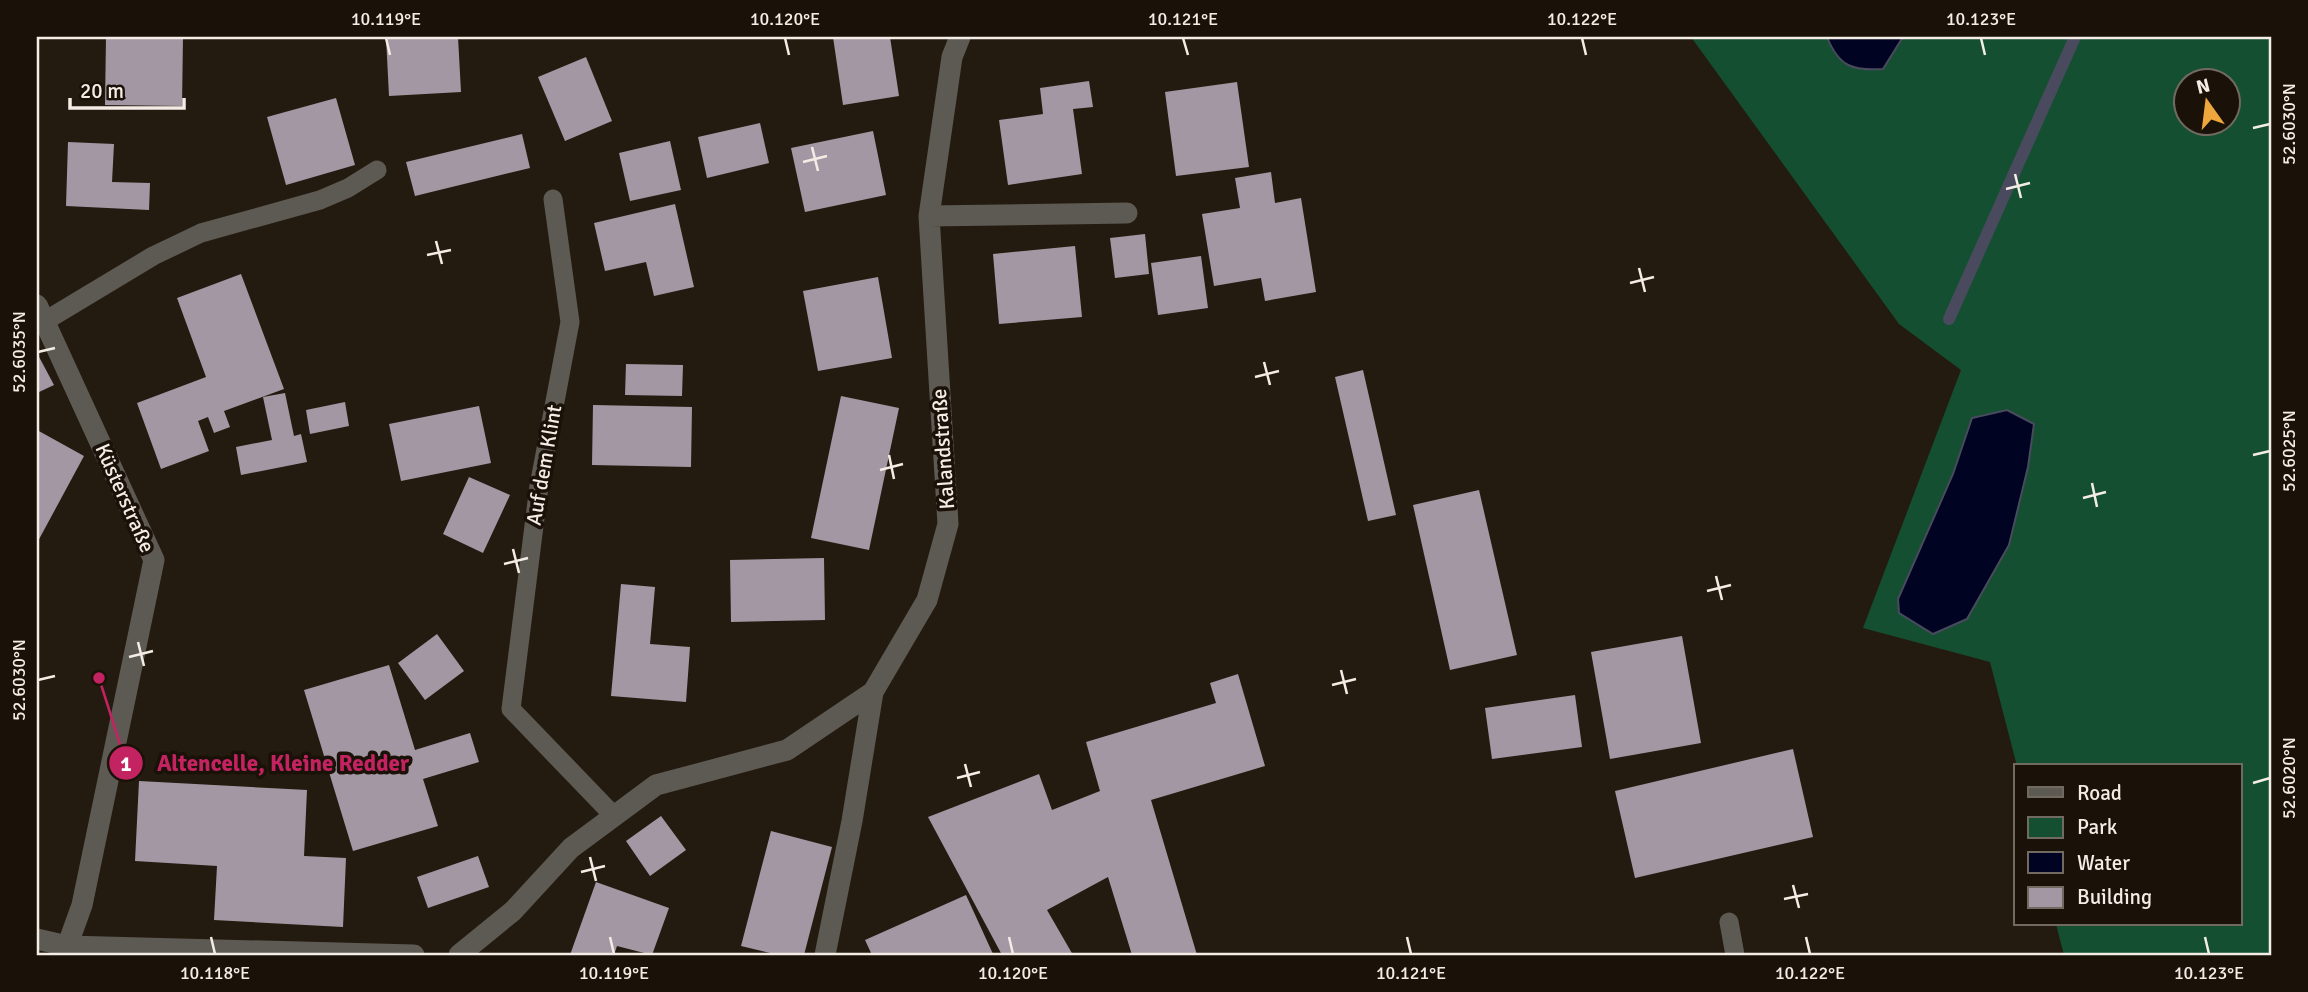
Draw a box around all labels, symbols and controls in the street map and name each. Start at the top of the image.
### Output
text: 10.119°E [351,8,421,30]
text: 10.120°E [750,8,820,30]
text: 10.121°E [1148,8,1218,30]
text: 10.122°E [1547,8,1617,30]
text: 10.123°E [1946,8,2016,30]
scale bar [70,66,184,110]
north arrow [2172,66,2242,136]
text: N [2194,73,2212,100]
text: 20 m [80,78,124,104]
text: 52.6030°N [2278,83,2300,165]
text: 52.6035°N [8,311,30,393]
street label: Kalandstraße [926,388,960,510]
street label: Auf dem Klint [521,403,567,527]
text: 52.6025°N [2278,410,2300,492]
street label: Küsterstraße [89,439,161,557]
text: 52.6030°N [8,639,30,721]
text: 52.6020°N [2278,737,2300,819]
callout: Altencelle, Kleine Redder [108,741,424,785]
text: Altencelle, Kleine Redder [157,749,410,778]
text: 1 [120,751,132,777]
legend [2014,764,2242,926]
text: Road [2077,780,2122,806]
text: Park [2077,814,2118,840]
text: Water [2077,850,2130,876]
text: Building [2077,884,2152,910]
text: 10.118°E [180,962,250,984]
text: 10.119°E [579,962,649,984]
text: 10.120°E [978,962,1048,984]
text: 10.121°E [1376,962,1446,984]
text: 10.122°E [1775,962,1845,984]
text: 10.123°E [2174,962,2244,984]

